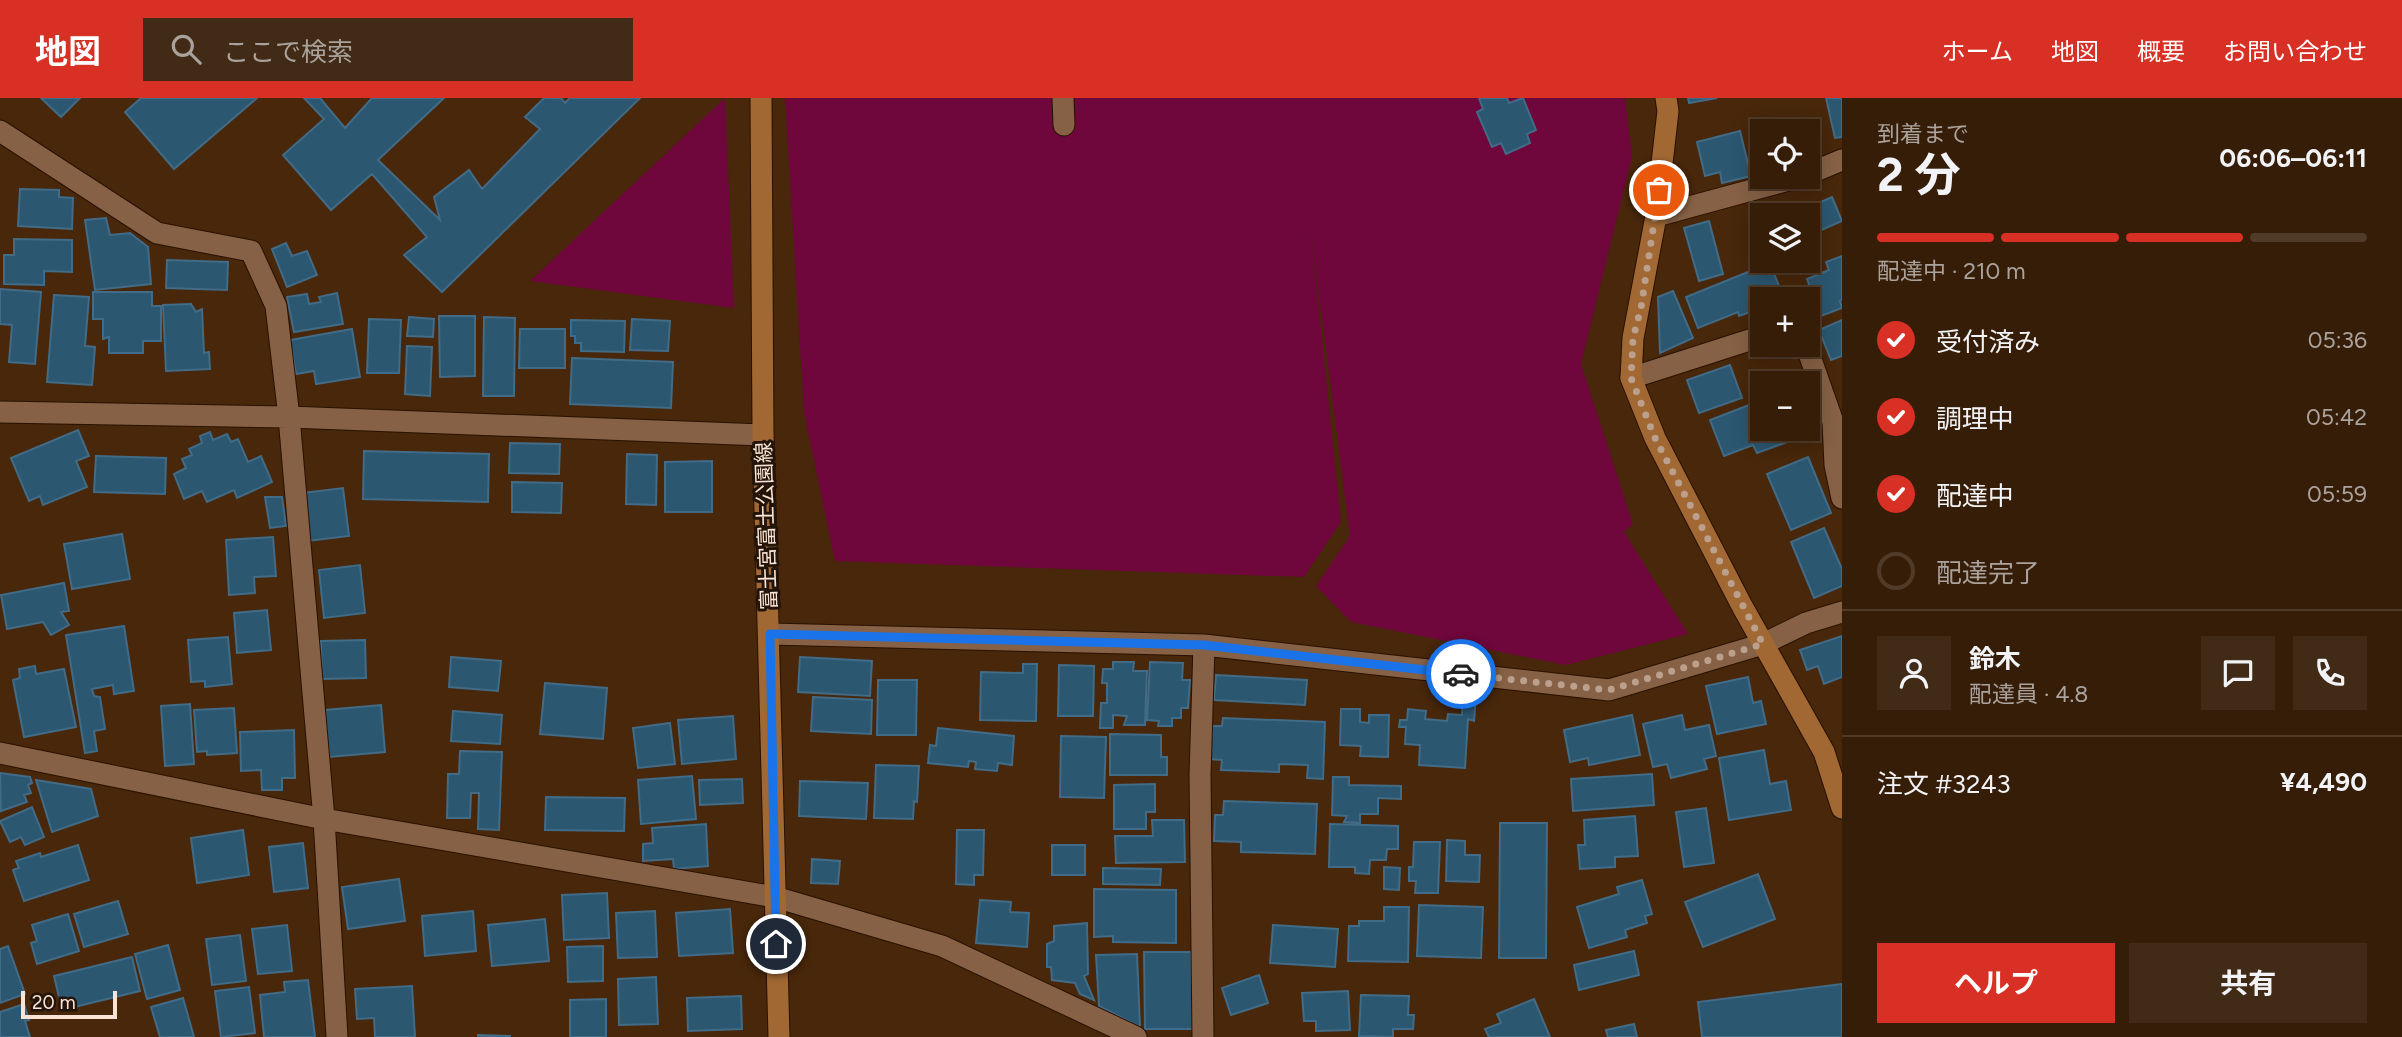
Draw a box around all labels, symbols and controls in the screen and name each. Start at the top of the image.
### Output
search box [143,18,633,81]
icon: search [167,30,205,68]
text: 地図 [35,32,101,71]
text: ここで検索 [223,36,353,68]
text: ホーム [1942,37,2013,66]
text: 地図 [2051,37,2099,66]
text: 概要 [2137,37,2185,66]
text: お問い合わせ [2223,37,2367,66]
map controls [1750,119,1820,441]
button: locate [1750,119,1820,189]
text: 到着まで [1877,120,1969,148]
text: 06:06–06:11 [2219,142,2367,174]
text: 2 分 [1877,147,1961,203]
pin [1629,160,1689,220]
icon: bag [1640,171,1678,209]
button: layers [1750,203,1820,273]
text: 配達中 · 210 m [1877,257,2026,285]
button: + [1750,287,1820,357]
icon: check [1877,321,1915,359]
text: 受付済み [1936,326,2040,358]
text: 05:36 [2308,326,2367,354]
button: − [1750,371,1820,441]
icon: check [1877,398,1915,436]
text: 調理中 [1936,403,2014,435]
text: 05:42 [2306,403,2367,431]
street label: 富士宮富士公園線 [751,442,781,610]
icon: check [1877,475,1915,513]
text: 配達中 [1936,480,2014,512]
text: 05:59 [2307,480,2367,508]
text: 配達完了 [1936,557,2040,589]
button: person [1877,636,1951,710]
button: chat [2201,636,2275,710]
button: phone [2293,636,2367,710]
courier [1426,639,1496,709]
text: 鈴木 [1969,643,2021,675]
icon: car [1442,655,1480,693]
text: 配達員 · 4.8 [1969,680,2088,708]
text: ¥4,490 [2280,766,2367,798]
text: 注文 #3243 [1877,768,2011,800]
pin [746,914,806,974]
icon: home [757,925,795,963]
button: ヘルプ [1877,943,2115,1023]
button: 共有 [2129,943,2367,1023]
scale bar [21,988,117,1020]
text: 20 m [32,991,76,1014]

